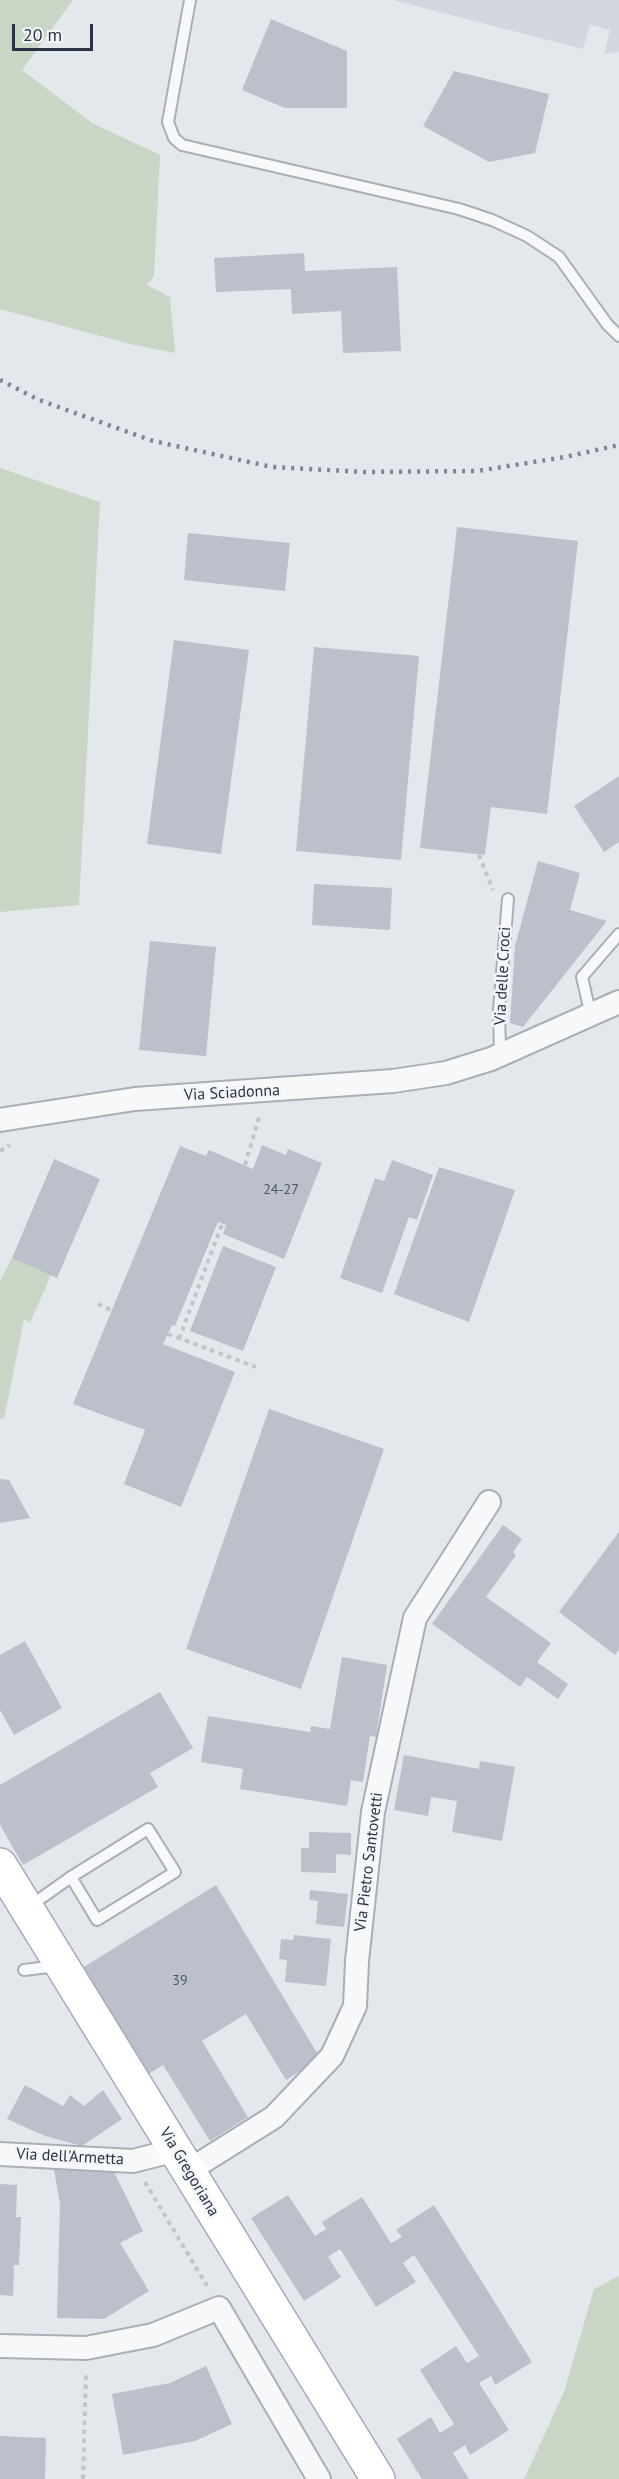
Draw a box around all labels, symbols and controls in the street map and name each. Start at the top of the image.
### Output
scale bar [15,12,96,50]
text: 20 m [23,23,62,46]
street label: Via delle Croci [491,926,515,1026]
street label: Via Sciadonna [183,1081,281,1105]
house number: 24-27 [263,1182,299,1198]
street label: Via Pietro Santovetti [351,1791,387,1933]
house number: 39 [172,1973,188,1989]
street label: Via Gregoriana [155,2124,223,2220]
street label: Via dell'Armetta [16,2145,124,2169]

